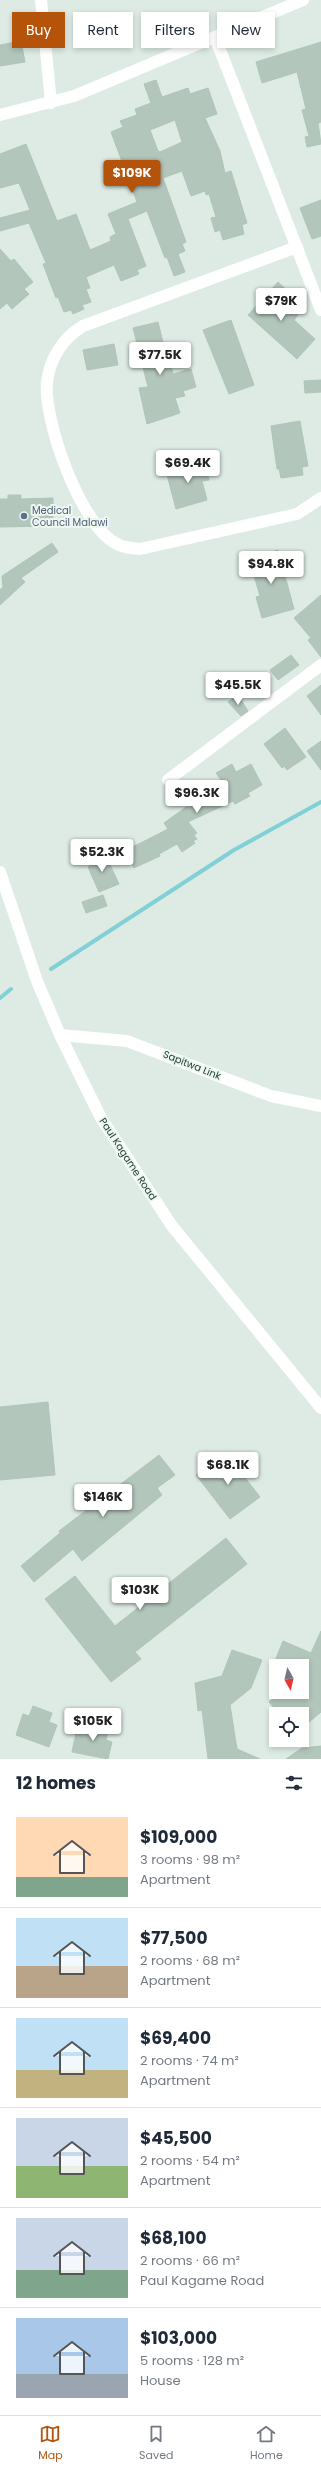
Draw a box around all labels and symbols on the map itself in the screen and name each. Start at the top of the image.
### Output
pin: $109K [104,160,160,194]
pin: $79K [257,288,305,322]
pin: $77.5K [127,342,193,376]
pin: $69.4K [155,450,221,484]
place label: Medical Council Malawi [32,503,108,530]
marker: Medical Council Malawi [19,511,29,521]
pin: $94.8K [238,551,304,585]
pin: $45.5K [205,672,271,706]
pin: $96.3K [164,780,230,814]
pin: $52.3K [69,839,135,873]
street label: Sapitwa Link [161,1047,224,1084]
street label: Paul Kagame Road [96,1115,160,1203]
pin: $68.1K [195,1452,261,1486]
pin: $146K [75,1484,131,1518]
pin: $103K [112,1577,168,1611]
north arrow [269,1659,309,1699]
pin: $105K [65,1708,121,1742]

